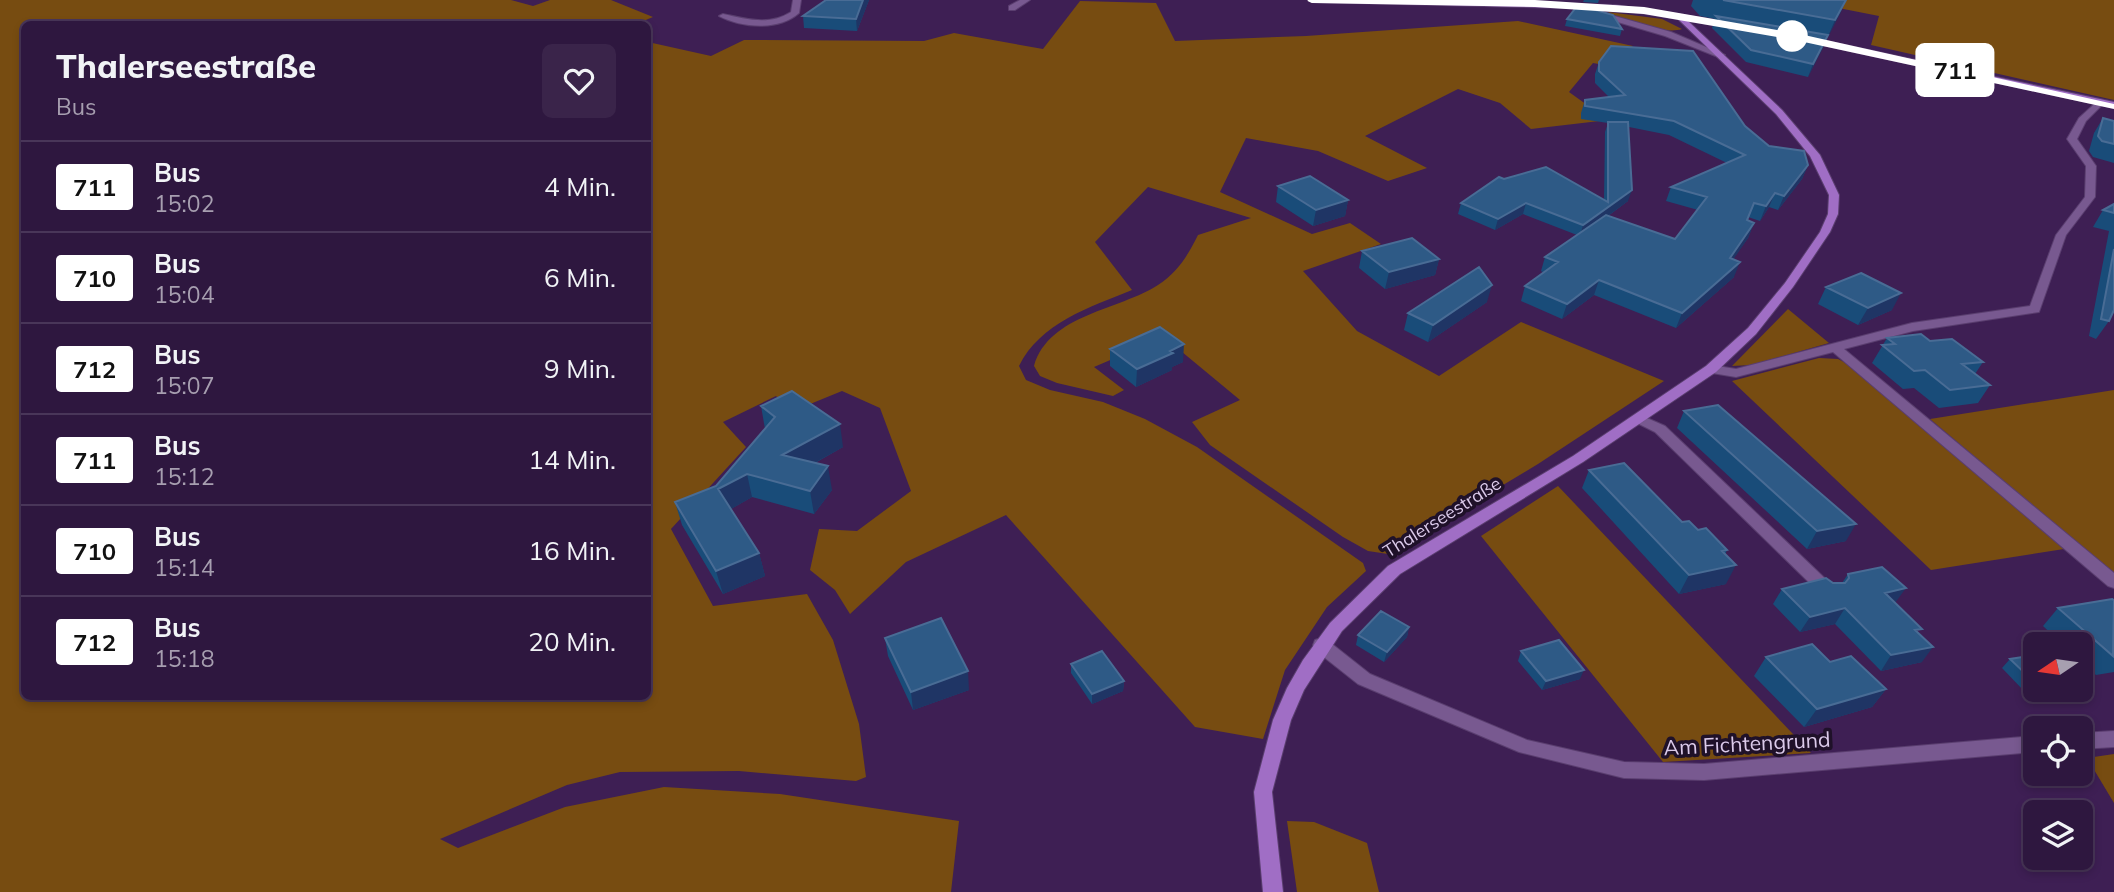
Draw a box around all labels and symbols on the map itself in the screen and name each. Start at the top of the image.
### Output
unlabelled marker [1777,21,1807,51]
line badge: 711 [1915,47,1995,93]
street label: Thalerseestraße [1379,472,1505,562]
north arrow [2023,632,2093,702]
street label: Am Fichtengrund [1663,726,1831,760]

